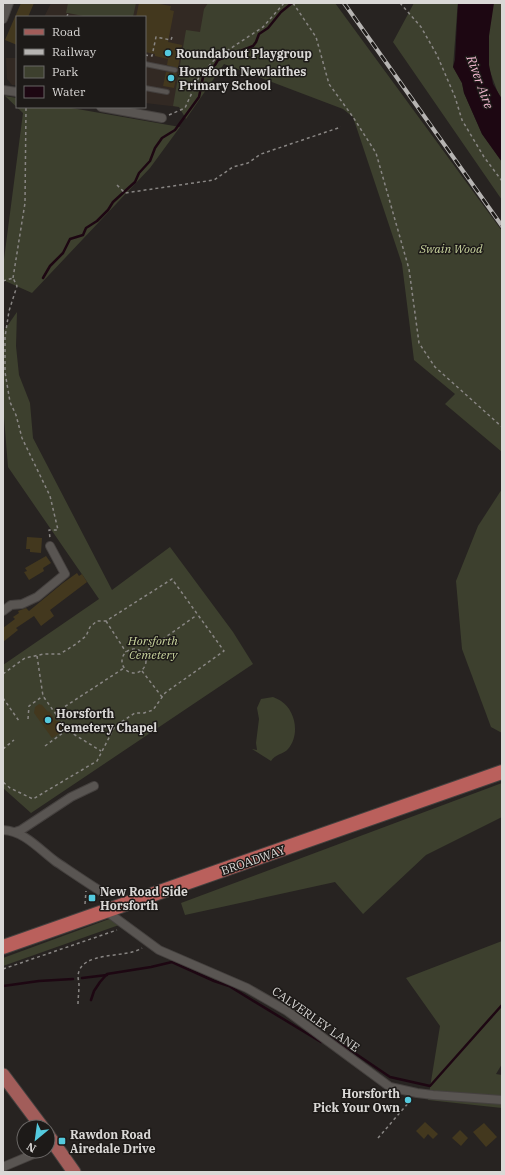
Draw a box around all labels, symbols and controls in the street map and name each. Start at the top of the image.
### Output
legend [16,16,146,108]
text: Road [52,24,81,39]
text: Railway [52,44,97,59]
place label: Roundabout Playgroup [176,46,312,61]
marker: Roundabout Playgroup [163,48,173,58]
water label: River Aire [462,52,498,111]
text: Park [52,64,78,79]
place label: Horsforth Newlaithes Primary School [179,64,306,93]
marker: Horsforth Newlaithes Primary School [166,73,176,83]
text: Water [52,84,86,99]
park label: Swain Wood [418,241,483,256]
park label: Horsforth Cemetery [127,633,179,662]
place label: Horsforth Cemetery Chapel [56,706,157,735]
marker: Horsforth Cemetery Chapel [43,715,53,725]
street label: BROADWAY [219,842,288,878]
place label: New Road Side Horsforth [100,884,188,913]
marker: New Road Side Horsforth [87,893,97,903]
street label: CALVERLEY LANE [269,983,363,1055]
place label: Horsforth Pick Your Own [313,1086,400,1115]
marker: Horsforth Pick Your Own [403,1095,413,1105]
north arrow [16,1119,56,1159]
place label: Rawdon Road Airedale Drive [70,1127,156,1156]
marker: Rawdon Road Airedale Drive [57,1136,67,1146]
text: N [24,1139,38,1156]

